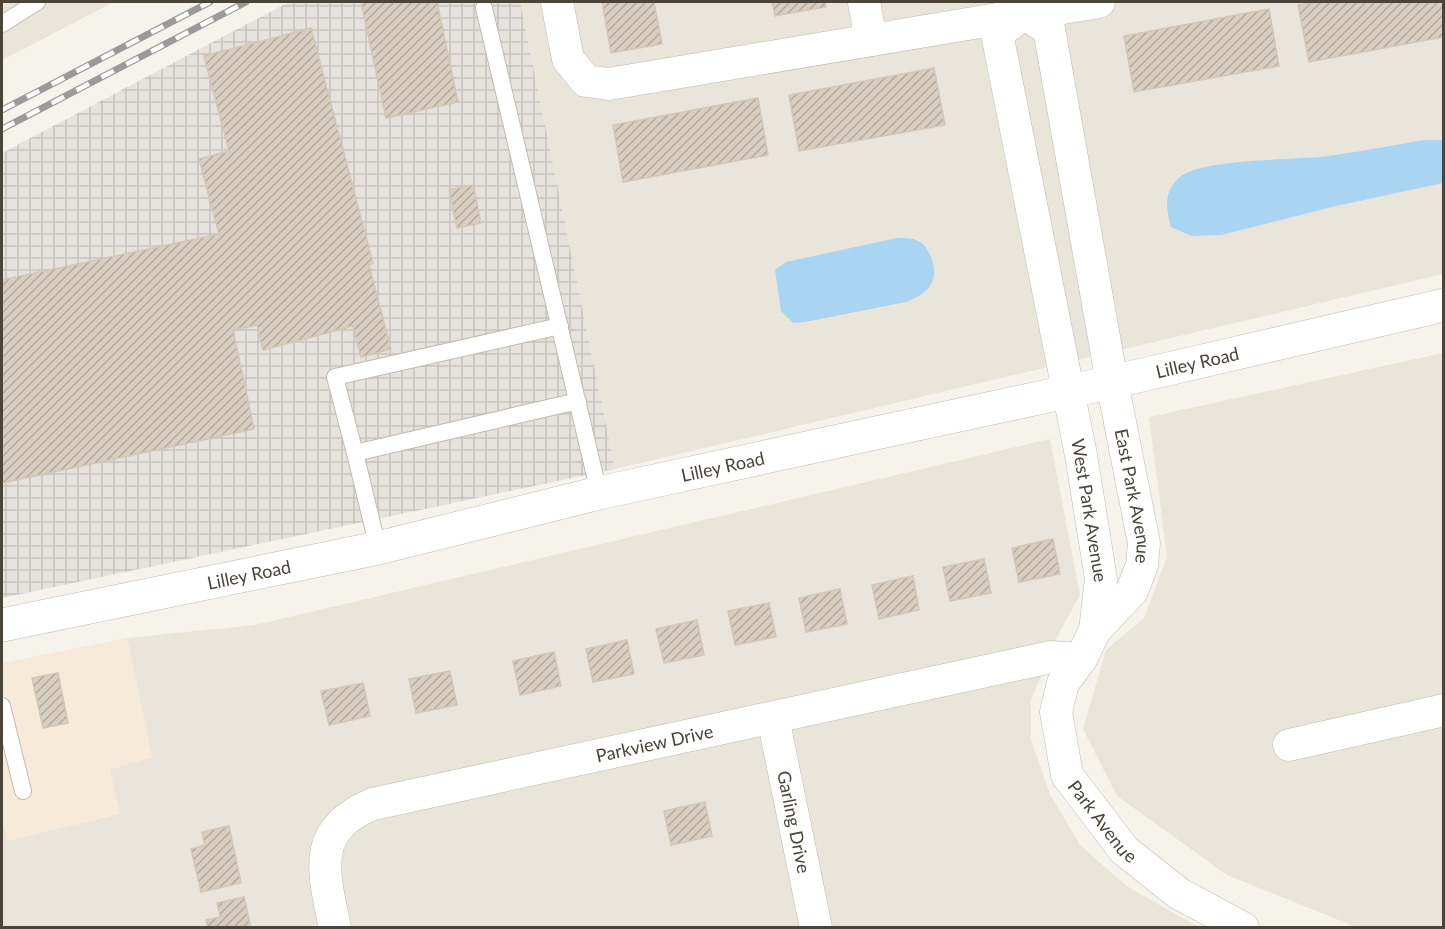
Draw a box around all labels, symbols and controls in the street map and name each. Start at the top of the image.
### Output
street label: Lilley Road [1154,342,1241,383]
street label: East Park Avenue [1111,427,1155,565]
street label: West Park Avenue [1067,437,1112,584]
street label: Lilley Road [679,447,766,486]
street label: Lilley Road [205,555,293,594]
street label: Parkview Drive [594,720,715,766]
street label: Garling Drive [773,769,815,875]
street label: Park Avenue [1064,776,1142,867]

